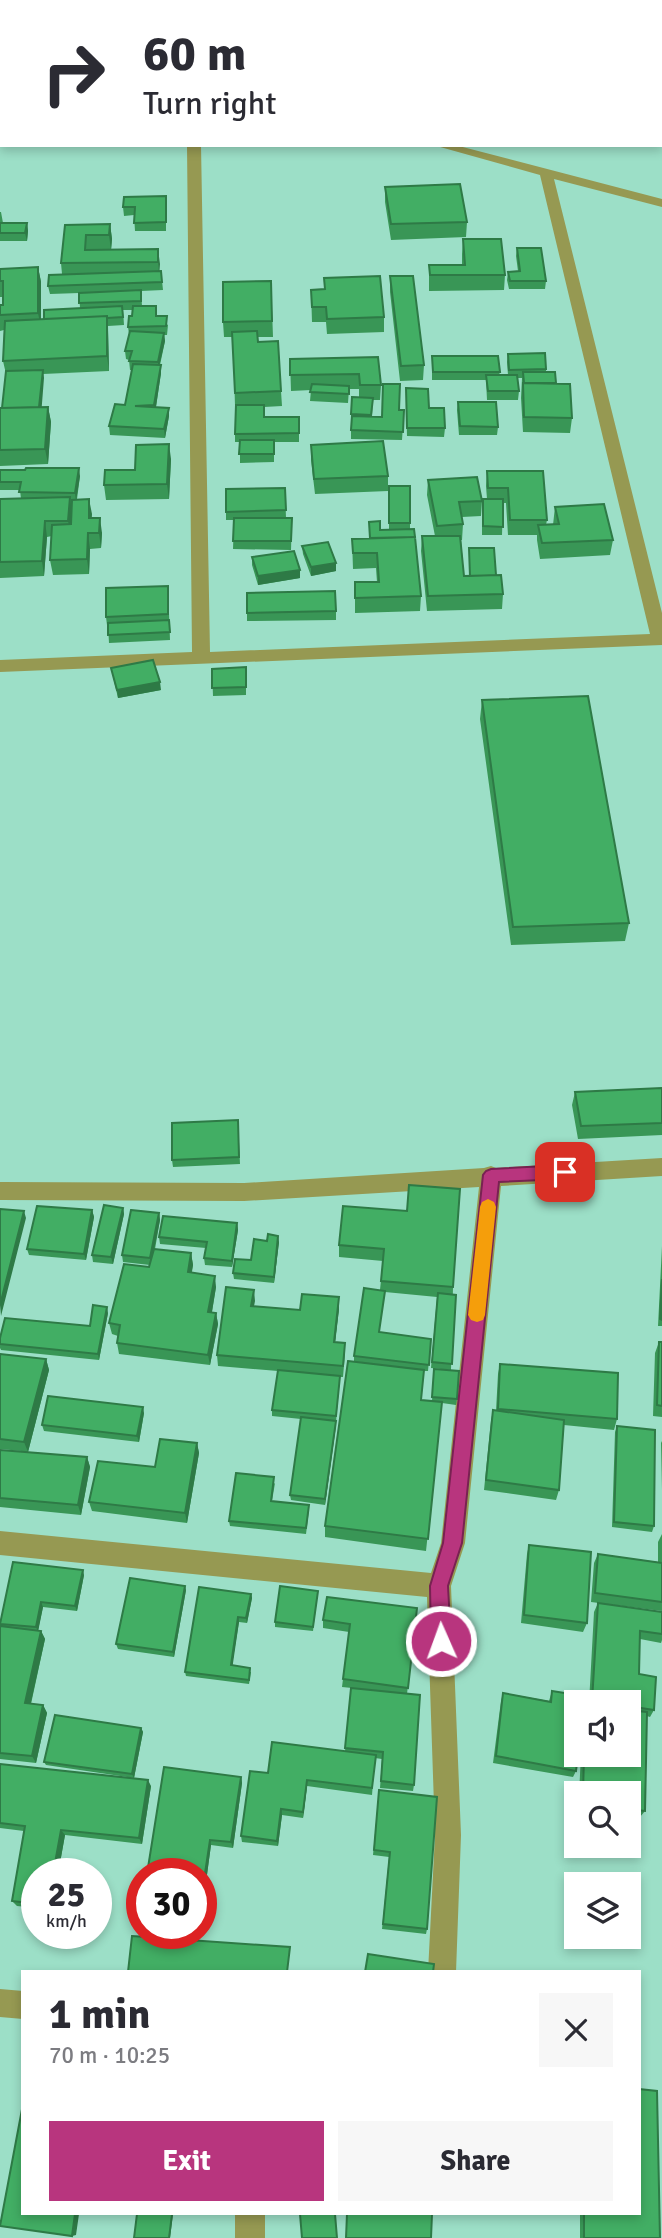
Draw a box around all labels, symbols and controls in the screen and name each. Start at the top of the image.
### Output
text: 60 m [143,24,246,84]
icon: right [28,28,119,119]
text: Turn right [143,84,276,123]
pin [535,1142,595,1202]
icon: arrive [546,1153,584,1191]
position arrow [404,1604,478,1678]
map controls [564,1690,641,1949]
button: sound [564,1690,641,1767]
button: search [564,1781,641,1858]
speed limit sign: 30 [126,1858,217,1949]
button: layers [564,1872,641,1949]
text: 25 [48,1873,85,1916]
text: km/h [46,1910,87,1932]
text: 1 min [49,1989,150,2040]
button: close [539,1993,613,2067]
text: 70 m · 10:25 [49,2041,170,2070]
button: Exit [49,2121,324,2201]
button: Share [338,2121,613,2201]

